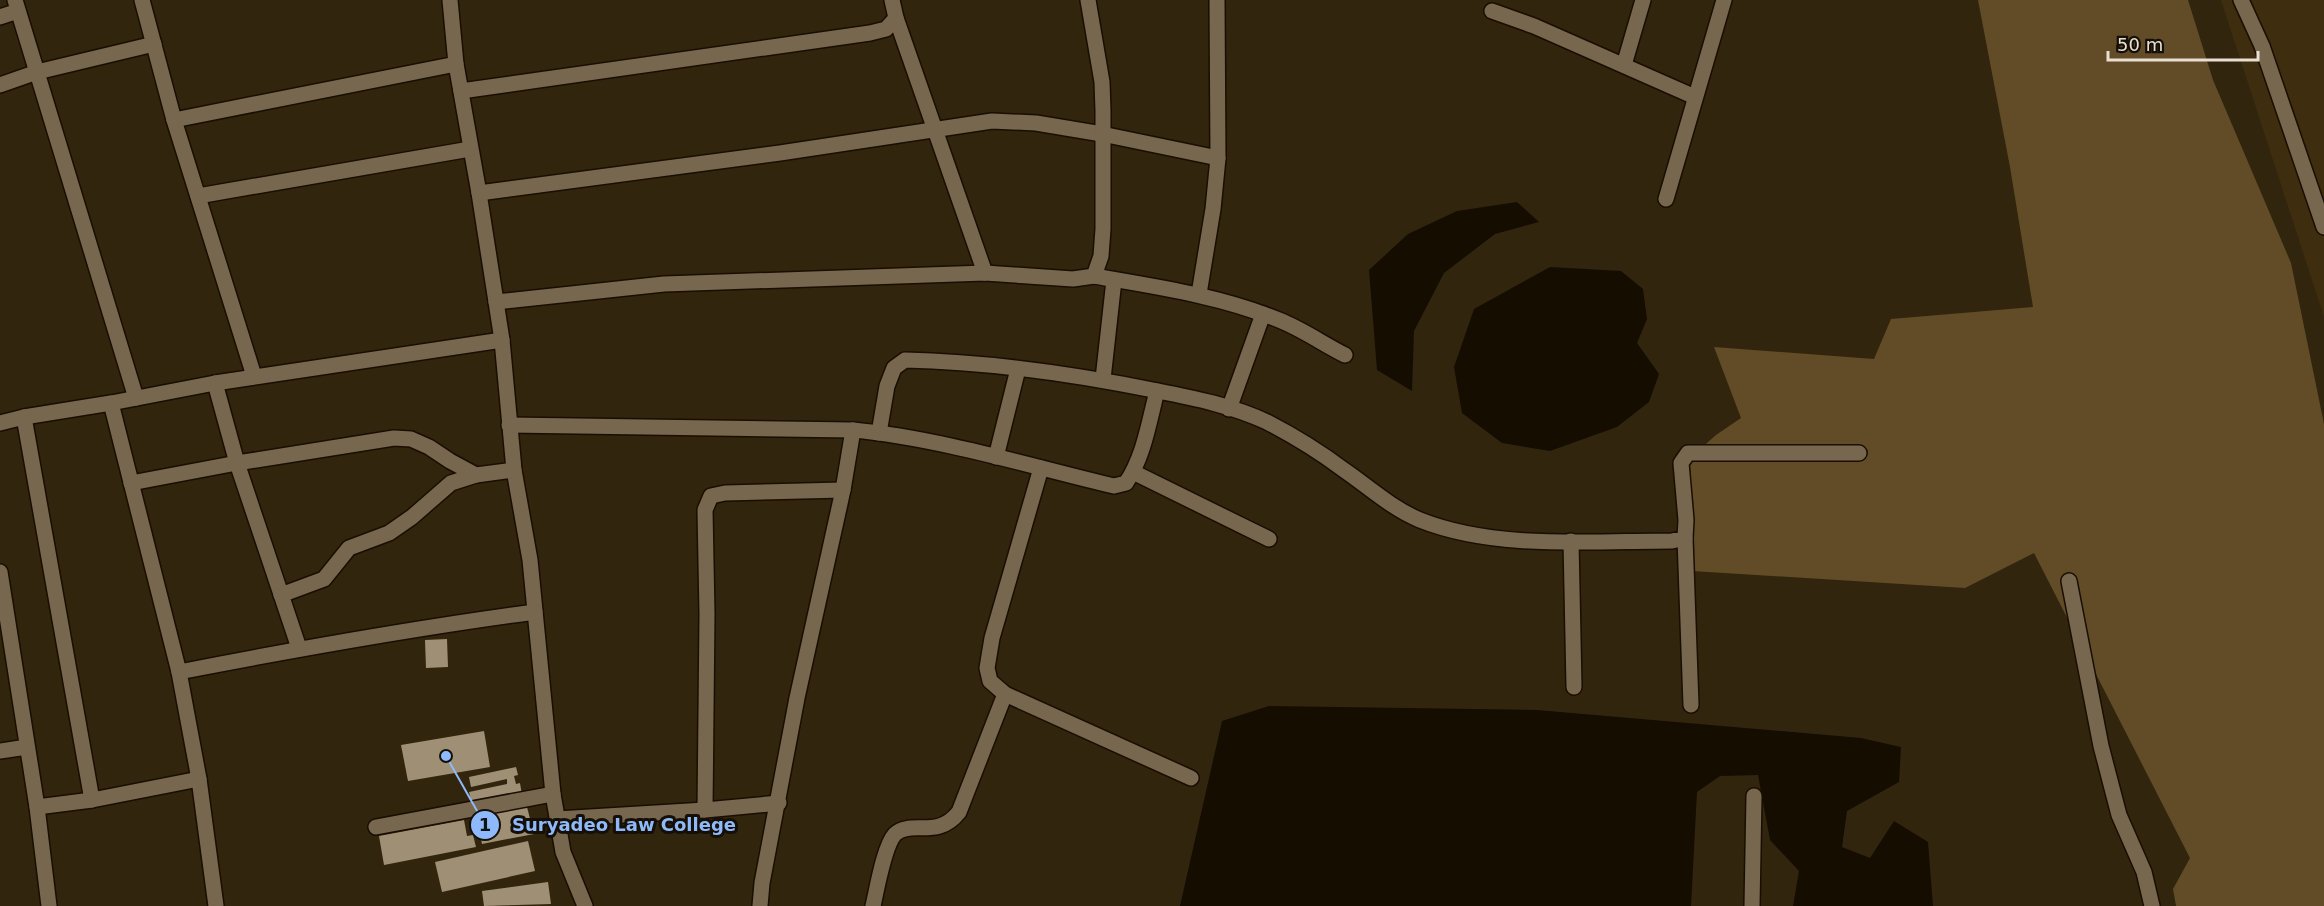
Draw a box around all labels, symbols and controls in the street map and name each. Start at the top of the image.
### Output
scale bar [2108,24,2258,62]
text: 50 m [2117,34,2163,55]
callout: Suryadeo Law College [470,807,748,843]
text: 1 [479,814,491,835]
text: Suryadeo Law College [512,814,736,835]

